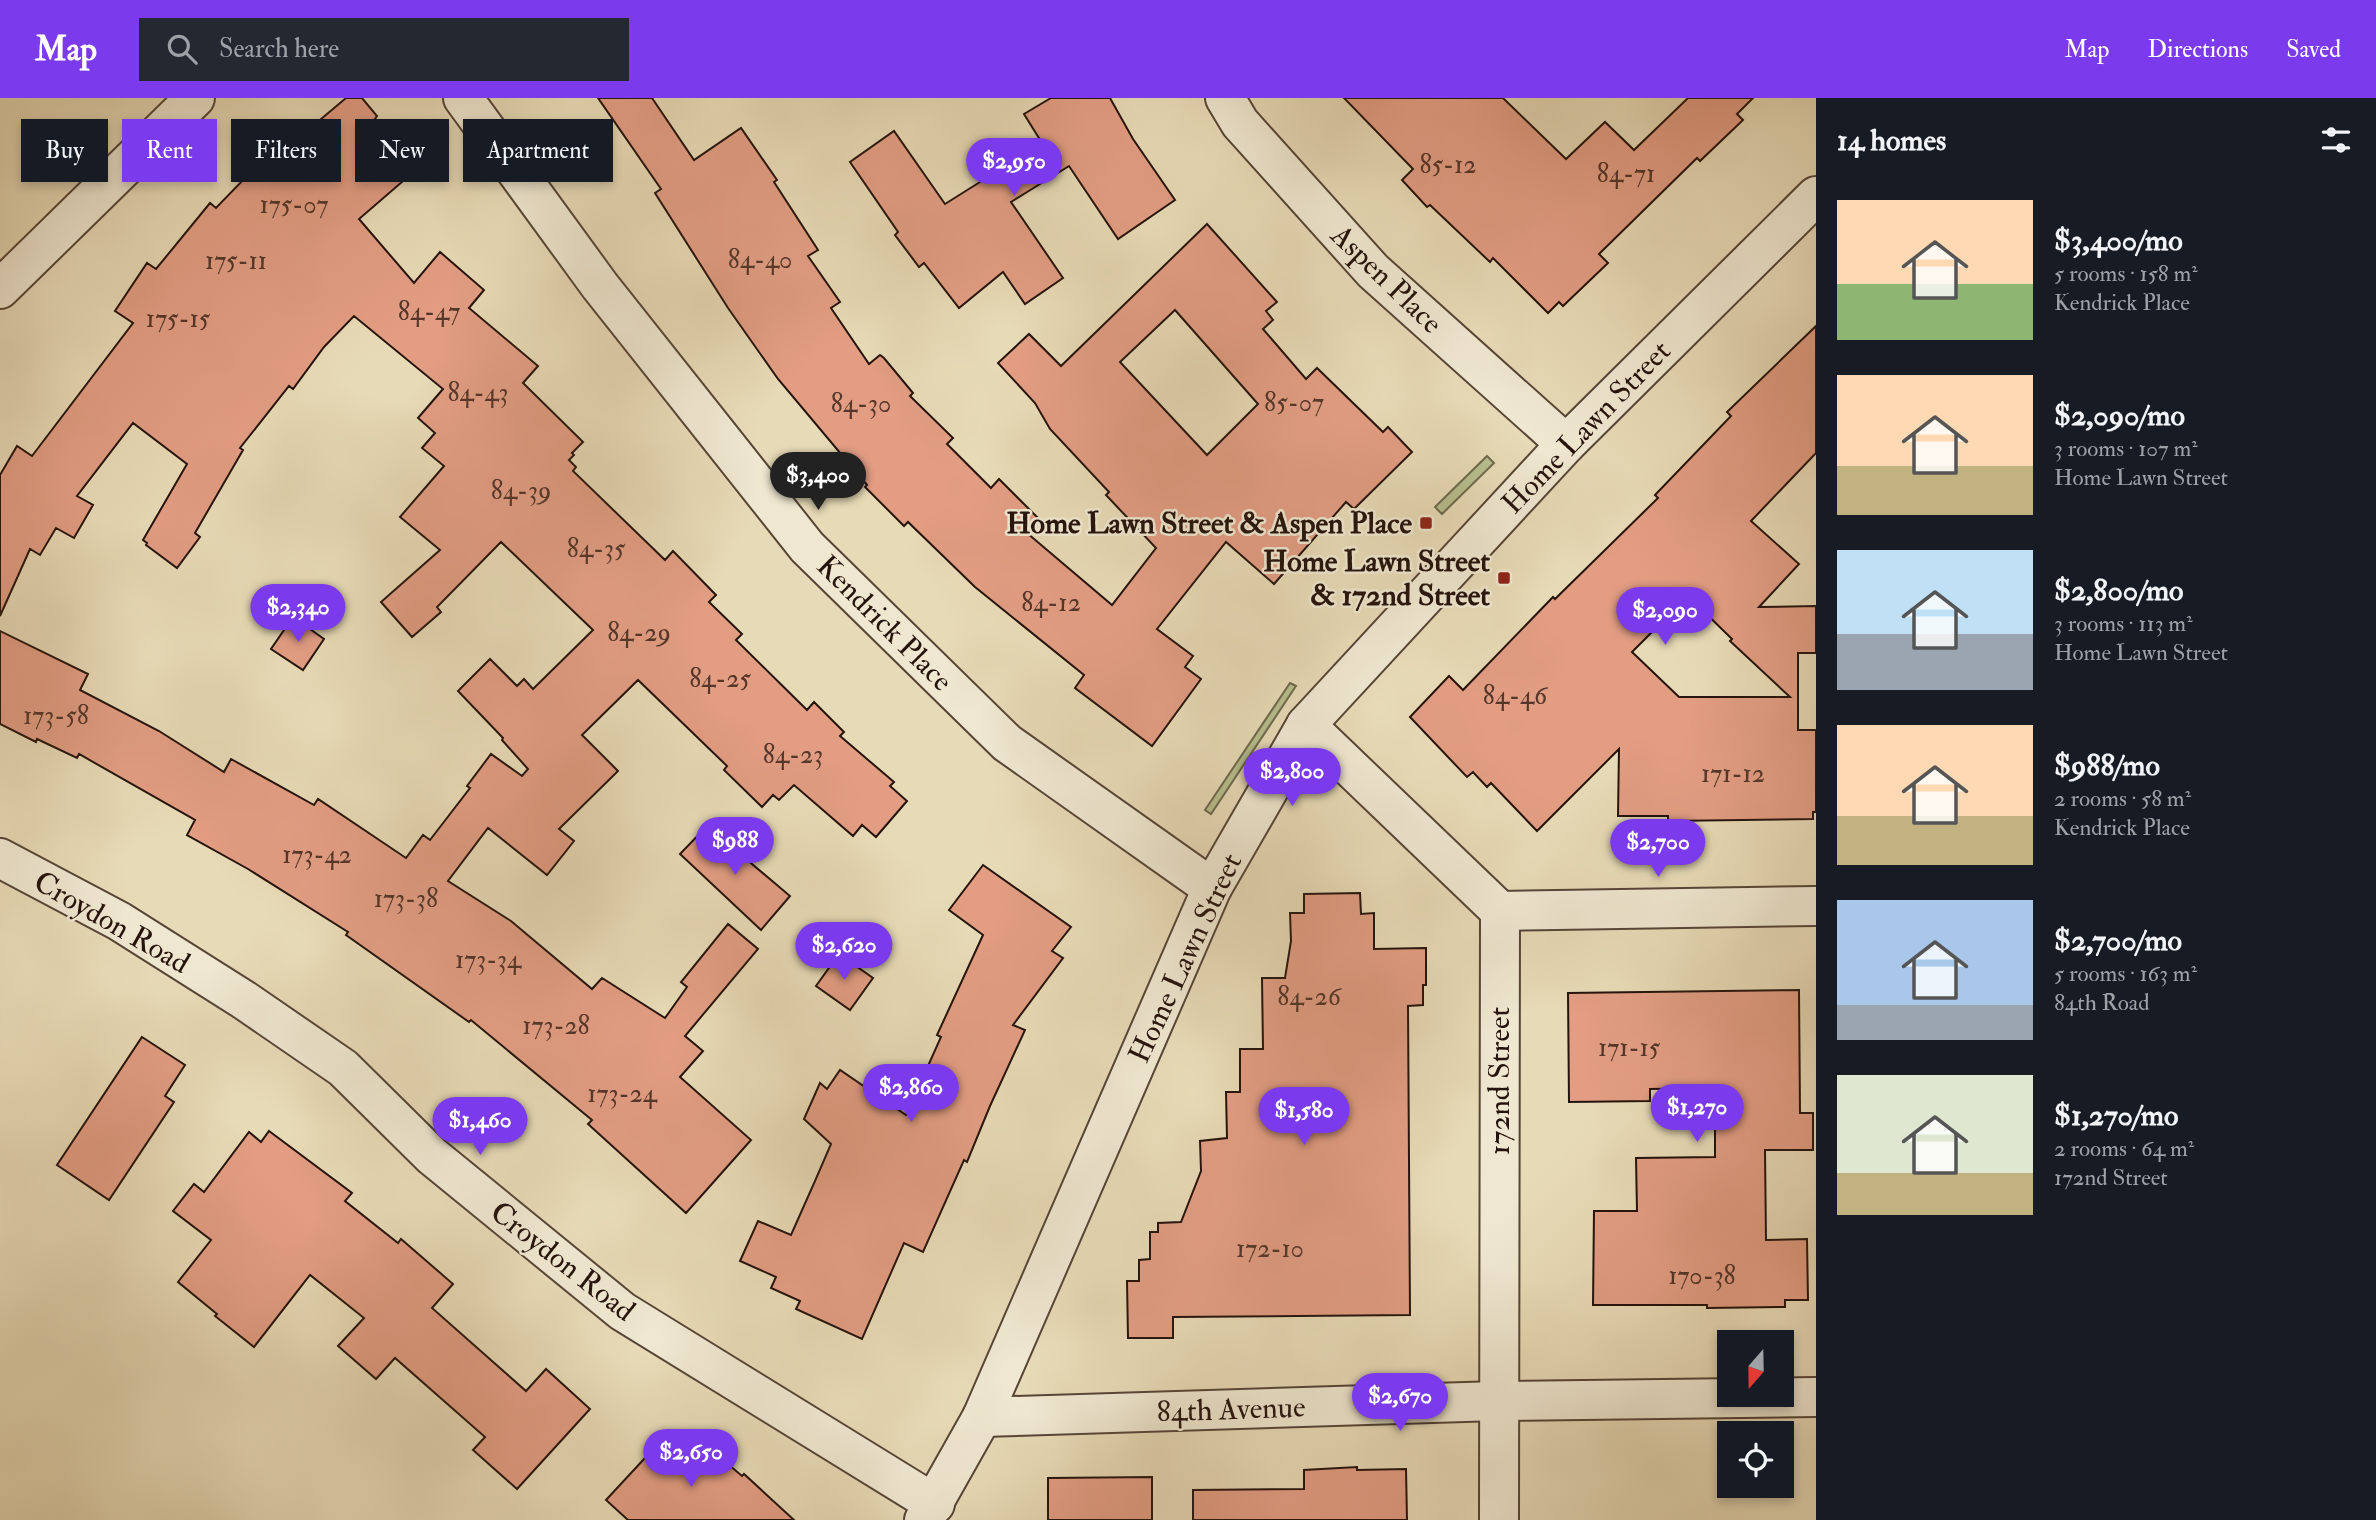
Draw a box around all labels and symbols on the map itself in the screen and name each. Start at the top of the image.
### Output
pin: $2,950 [957,139,1071,198]
house number: 85-12 [1419,149,1477,181]
house number: 84-71 [1597,158,1655,190]
house number: 175-07 [260,189,329,221]
street label: Aspen Place [1322,216,1450,342]
house number: 84-40 [728,244,792,276]
house number: 175-11 [205,245,267,277]
house number: 84-47 [398,296,460,328]
house number: 175-15 [146,303,211,335]
street label: Home Lawn Street [1494,333,1679,522]
house number: 84-43 [447,377,509,409]
house number: 85-07 [1264,387,1324,419]
house number: 84-30 [831,388,891,420]
pin: $3,400 [761,452,875,512]
house number: 84-39 [491,475,551,507]
place label: Home Lawn Street & Aspen Place [1006,505,1412,542]
marker: Home Lawn Street & Aspen Place [1418,515,1434,531]
house number: 84-35 [567,533,626,565]
place label: Home Lawn Street & 172nd Street [1263,543,1490,614]
street label: Kendrick Place [809,548,960,699]
marker: Home Lawn Street & 172nd Street [1496,570,1512,586]
pin: $2,340 [241,584,355,644]
house number: 84-12 [1021,587,1081,619]
pin: $2,090 [1608,588,1722,647]
house number: 84-29 [607,617,671,649]
house number: 84-25 [689,663,751,695]
house number: 84-46 [1483,680,1549,712]
house number: 173-58 [23,700,89,732]
house number: 84-23 [763,739,823,771]
pin: $2,800 [1235,748,1349,808]
house number: 171-12 [1701,758,1765,790]
pin: $988 [694,818,776,877]
pin: $2,700 [1601,820,1715,879]
house number: 173-42 [282,839,352,871]
street label: Home Lawn Street [1121,847,1250,1069]
street label: Croydon Road [27,863,196,982]
house number: 173-38 [374,883,438,915]
pin: $2,620 [787,922,901,982]
house number: 173-34 [455,944,522,976]
house number: 84-26 [1277,981,1343,1013]
street label: 172nd Street [1481,1007,1518,1155]
house number: 173-28 [522,1010,590,1042]
house number: 171-15 [1598,1032,1661,1064]
pin: $2,860 [854,1065,968,1124]
house number: 173-24 [587,1078,658,1110]
pin: $1,270 [1640,1084,1754,1144]
pin: $1,580 [1247,1088,1361,1147]
pin: $1,460 [423,1098,537,1157]
street label: Croydon Road [483,1193,643,1330]
house number: 172-10 [1236,1233,1304,1265]
house number: 170-38 [1668,1260,1736,1292]
north arrow [1717,1330,1794,1407]
pin: $2,670 [1343,1374,1457,1433]
street label: 84th Avenue [1156,1388,1306,1431]
pin: $2,650 [634,1430,748,1489]

